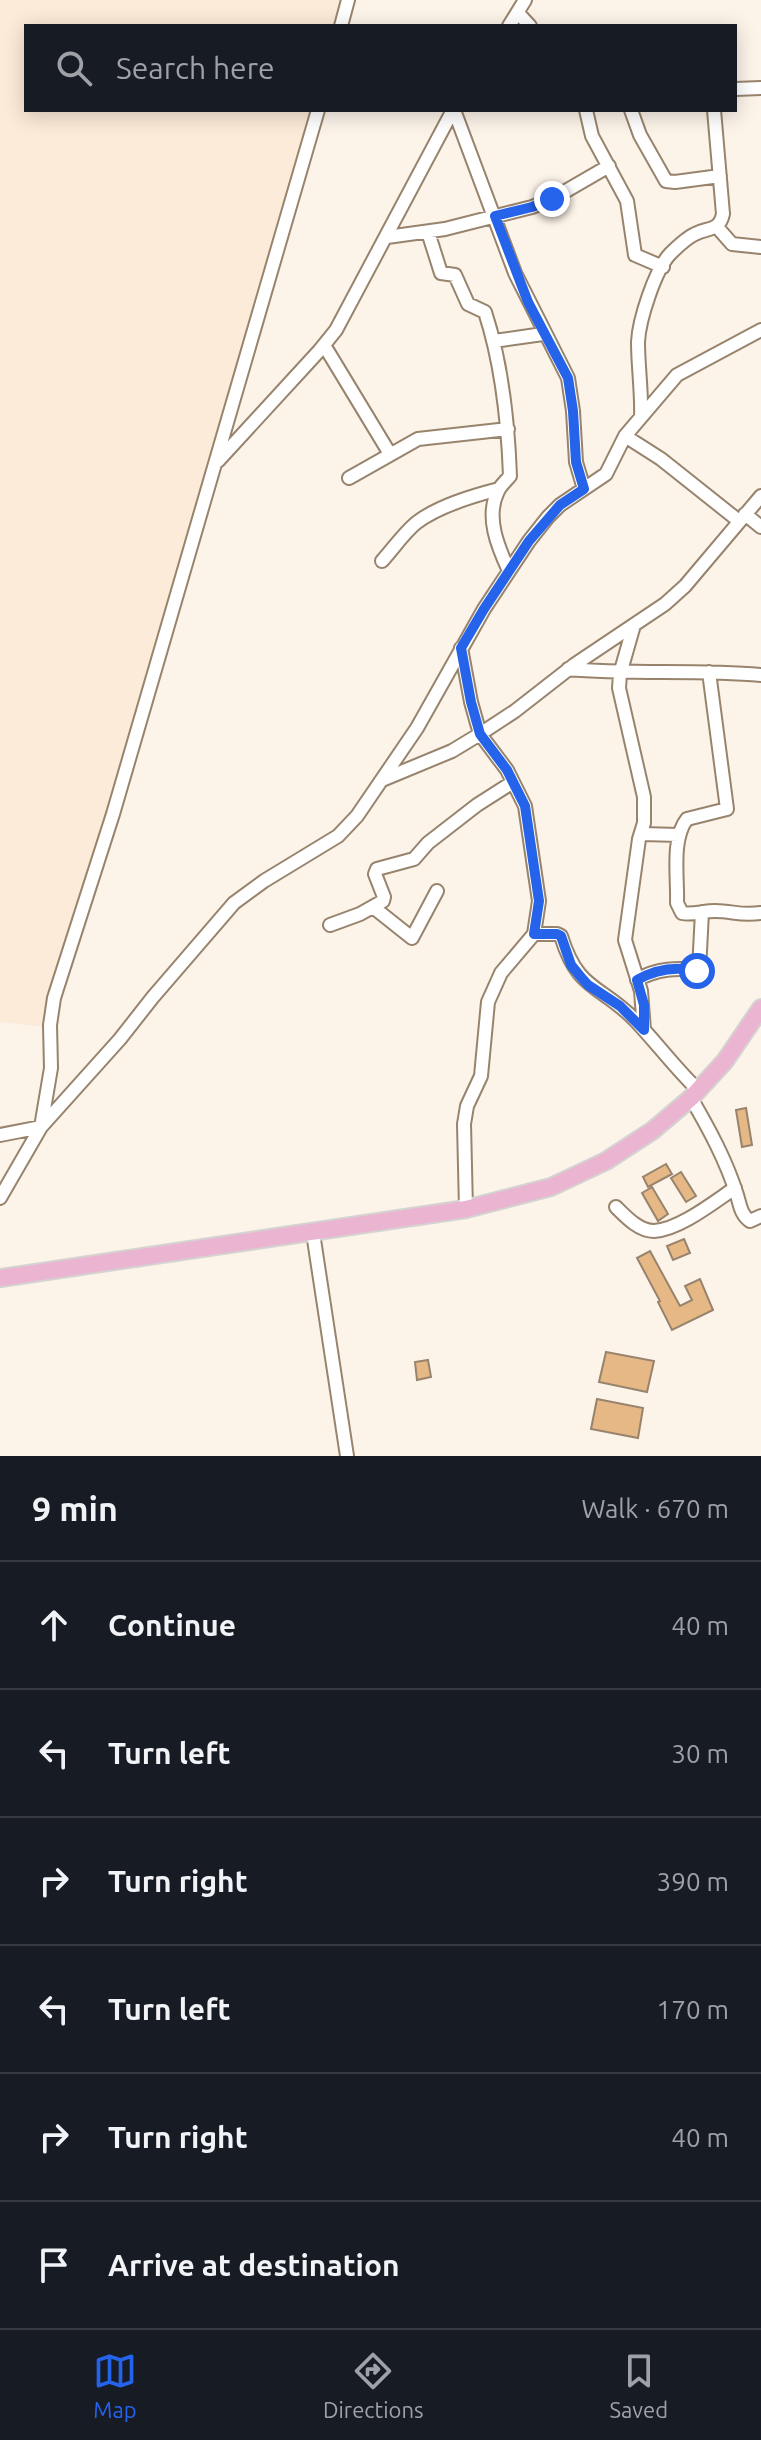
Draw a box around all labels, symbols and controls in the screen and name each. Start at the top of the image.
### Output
search box [24,24,737,112]
icon: search [52,46,96,90]
text: Search here [116,51,275,85]
route end [534,181,570,217]
route start [679,953,715,989]
text: 9 min [32,1489,118,1527]
text: Walk · 670 m [581,1494,729,1523]
icon: ahead [32,1603,76,1647]
text: Continue [108,1608,236,1642]
text: 40 m [671,1611,729,1640]
icon: left [32,1731,76,1775]
text: Turn left [108,1736,230,1770]
text: 30 m [671,1739,729,1768]
icon: right [32,1859,76,1903]
text: Turn right [108,1864,248,1898]
text: 390 m [657,1867,729,1896]
icon: left [32,1987,76,2031]
text: Turn left [108,1992,230,2026]
text: 170 m [657,1995,729,2024]
icon: right [32,2115,76,2159]
text: Turn right [108,2120,248,2154]
text: 40 m [671,2123,729,2152]
icon: arrive [32,2243,76,2287]
text: Arrive at destination [108,2248,400,2282]
tab: Map [93,2349,137,2422]
tab: Directions [323,2349,424,2422]
tab: Saved [609,2349,668,2422]

